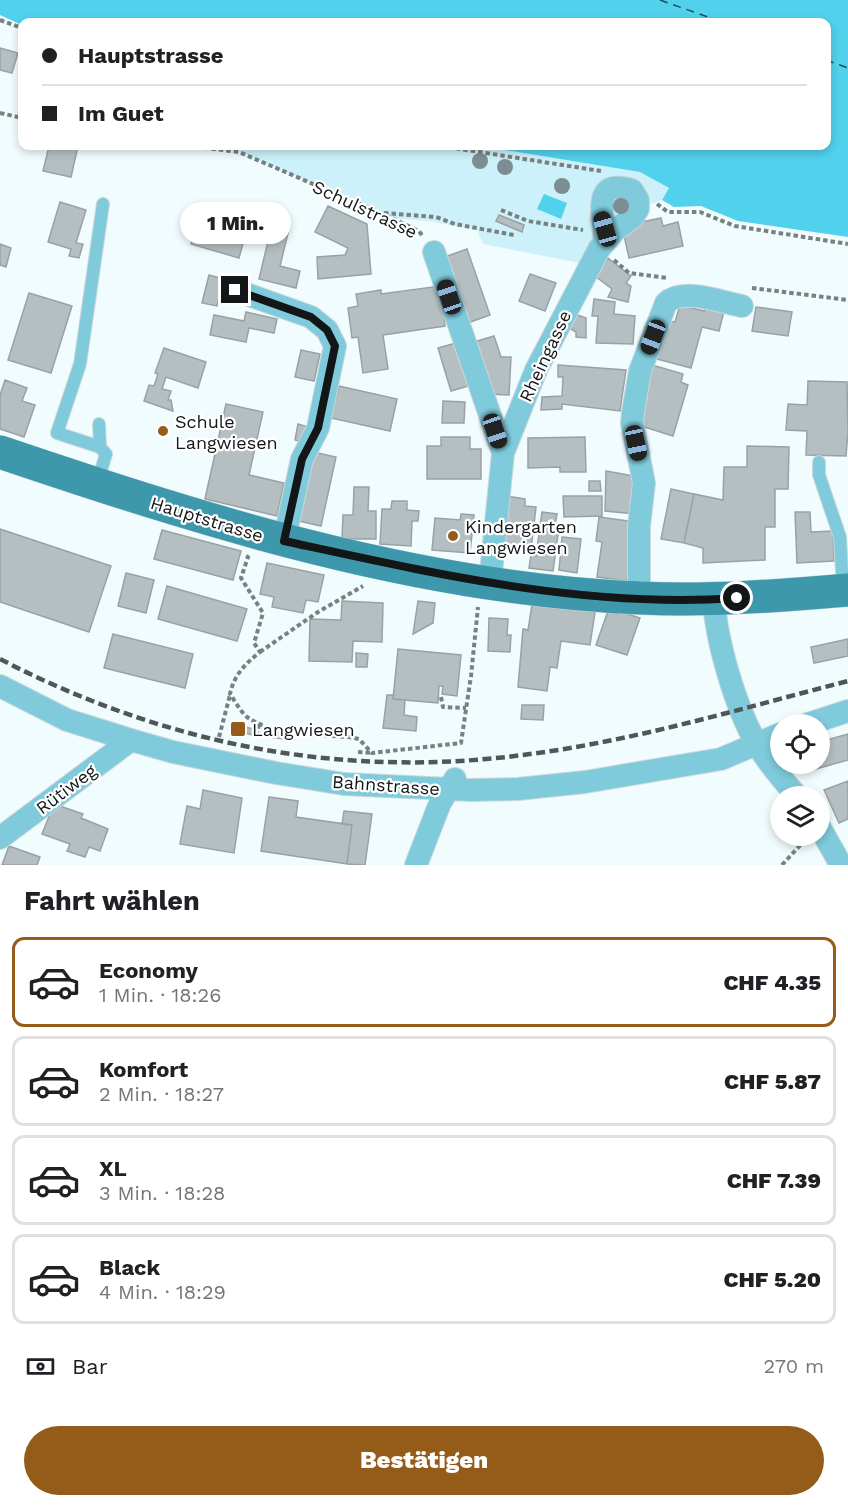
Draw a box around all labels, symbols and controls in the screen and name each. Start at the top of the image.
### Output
text: Hauptstrasse [78,43,224,68]
text: Im Guet [78,101,164,126]
street label: Schulstrasse [309,176,421,242]
callout: 1 Min. [180,203,290,245]
car [591,209,619,249]
text: 1 Min. [207,211,264,235]
route end [221,276,248,303]
car [435,277,463,317]
street label: Rheingasse [515,307,575,405]
car [638,317,668,357]
place label: Schule Langwiesen [175,411,278,453]
car [481,411,509,451]
marker: Schule Langwiesen [156,424,170,438]
car [623,424,649,462]
street label: Hauptstrasse [148,492,266,546]
place label: Kindergarten Langwiesen [465,516,577,558]
marker: Kindergarten Langwiesen [446,529,460,543]
route start [723,584,750,611]
map controls [770,714,830,846]
button: locate [770,714,830,774]
place label: Langwiesen [252,719,355,740]
marker: Langwiesen [229,720,247,738]
street label: Rütiweg [32,759,101,818]
street label: Bahnstrasse [331,771,441,799]
button: layers [770,786,830,846]
text: Fahrt wählen [24,885,200,917]
icon: car [27,955,81,1009]
text: Economy [99,958,198,983]
text: CHF 4.35 [723,970,821,995]
text: 1 Min. · 18:26 [99,983,221,1007]
icon: car [27,1054,81,1108]
text: Komfort [99,1057,188,1082]
text: CHF 5.87 [724,1069,821,1094]
text: 2 Min. · 18:27 [99,1082,224,1106]
icon: car [27,1153,81,1207]
text: XL [99,1156,127,1181]
text: CHF 7.39 [727,1168,821,1193]
text: 3 Min. · 18:28 [99,1181,225,1205]
icon: car [27,1252,81,1306]
text: Black [99,1255,160,1280]
text: CHF 5.20 [723,1267,821,1292]
text: 4 Min. · 18:29 [99,1280,226,1304]
icon: cash [24,1350,57,1383]
text: Bar [72,1354,108,1379]
text: 270 m [764,1354,824,1378]
button: Bestätigen [24,1426,824,1495]

